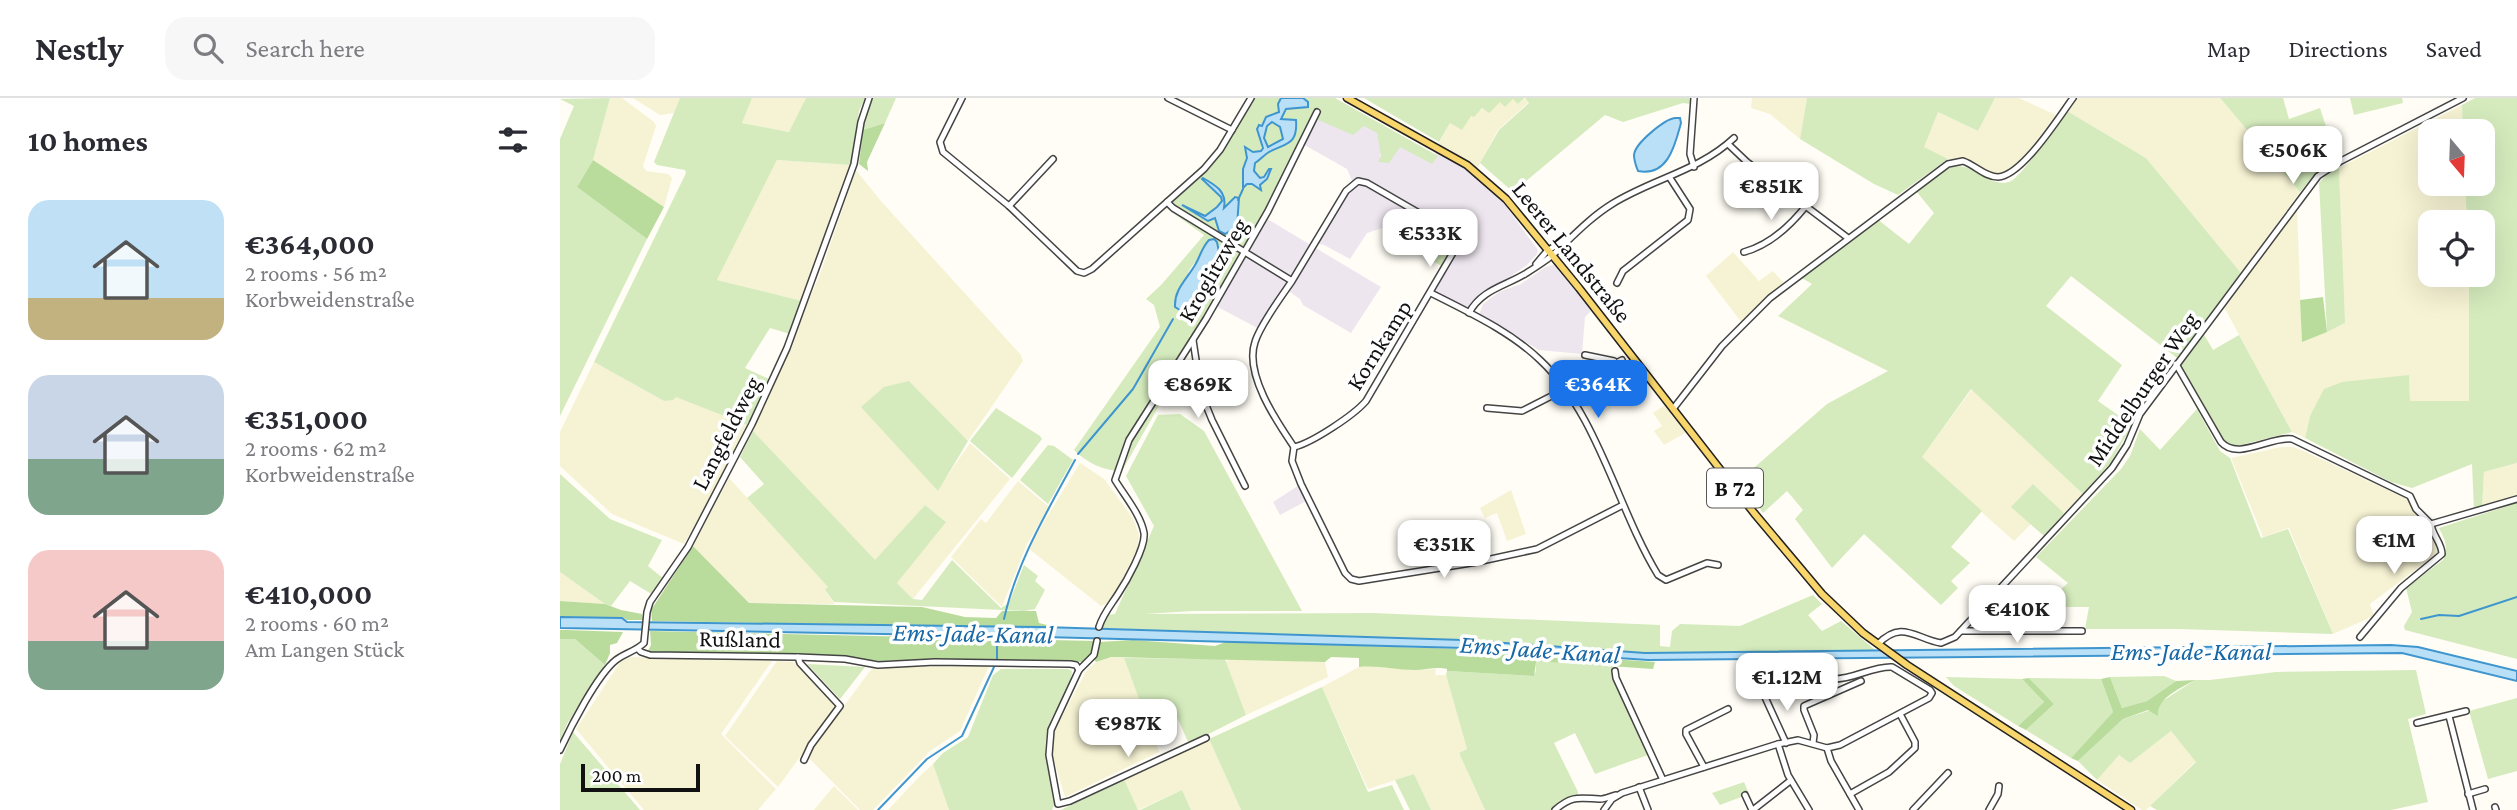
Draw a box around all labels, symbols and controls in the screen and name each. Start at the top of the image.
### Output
search box [165,17,655,80]
icon: search [189,29,227,67]
text: Nestly [35,30,123,67]
text: Search here [245,34,365,63]
text: Map [2207,35,2251,62]
text: Directions [2289,35,2388,62]
text: Saved [2426,35,2482,62]
north arrow [2418,119,2496,196]
map controls [2418,119,2495,287]
icon: filters [494,121,532,159]
text: 10 homes [28,124,148,157]
pin: €506K [2244,126,2342,186]
text: €506K [2259,136,2327,162]
pin: €851K [1722,162,1820,222]
text: €851K [1740,172,1802,198]
street label: Leerer Landstraße [1507,176,1638,328]
pin: €533K [1381,209,1479,269]
button: locate [2418,210,2495,287]
street label: Kroglitzweg [1172,213,1253,326]
text: €533K [1399,219,1461,245]
text: €364,000 [245,227,375,260]
icon: home [84,228,168,312]
text: 2 rooms · 56 m² [245,260,387,286]
text: Korbweidenstraße [245,286,415,312]
street label: Kornkamp [1340,295,1417,395]
street label: Middelburger Weg [2080,306,2203,471]
pin: €869K [1149,360,1247,420]
pin: €364K [1549,360,1647,420]
text: €869K [1164,370,1232,396]
text: €364K [1565,370,1631,396]
street label: Langfeldweg [685,371,766,494]
text: €351,000 [245,402,368,435]
icon: home [84,403,168,487]
text: 2 rooms · 62 m² [245,435,386,461]
text: Korbweidenstraße [245,461,415,487]
road number: B 72 [1707,468,1763,508]
pin: €1M [2360,517,2428,576]
pin: €351K [1395,520,1493,580]
text: €1M [2372,526,2416,552]
text: €351K [1414,530,1474,556]
text: €410,000 [245,577,372,610]
icon: home [84,578,168,662]
pin: €410K [1968,586,2066,645]
text: €410K [1985,595,2049,621]
text: 2 rooms · 60 m² [245,610,389,636]
water label: Ems-Jade-Kanal [893,618,1054,649]
street label: Rußland [699,624,782,653]
water label: Ems-Jade-Kanal [1459,629,1622,670]
text: Am Langen Stück [245,636,404,662]
water label: Ems-Jade-Kanal [2111,637,2272,666]
pin: €1.12M [1730,654,1844,713]
text: €1.12M [1752,663,1822,689]
pin: €987K [1079,700,1177,759]
text: €987K [1095,709,1161,735]
scale bar [581,761,700,793]
text: 200 m [592,765,641,786]

